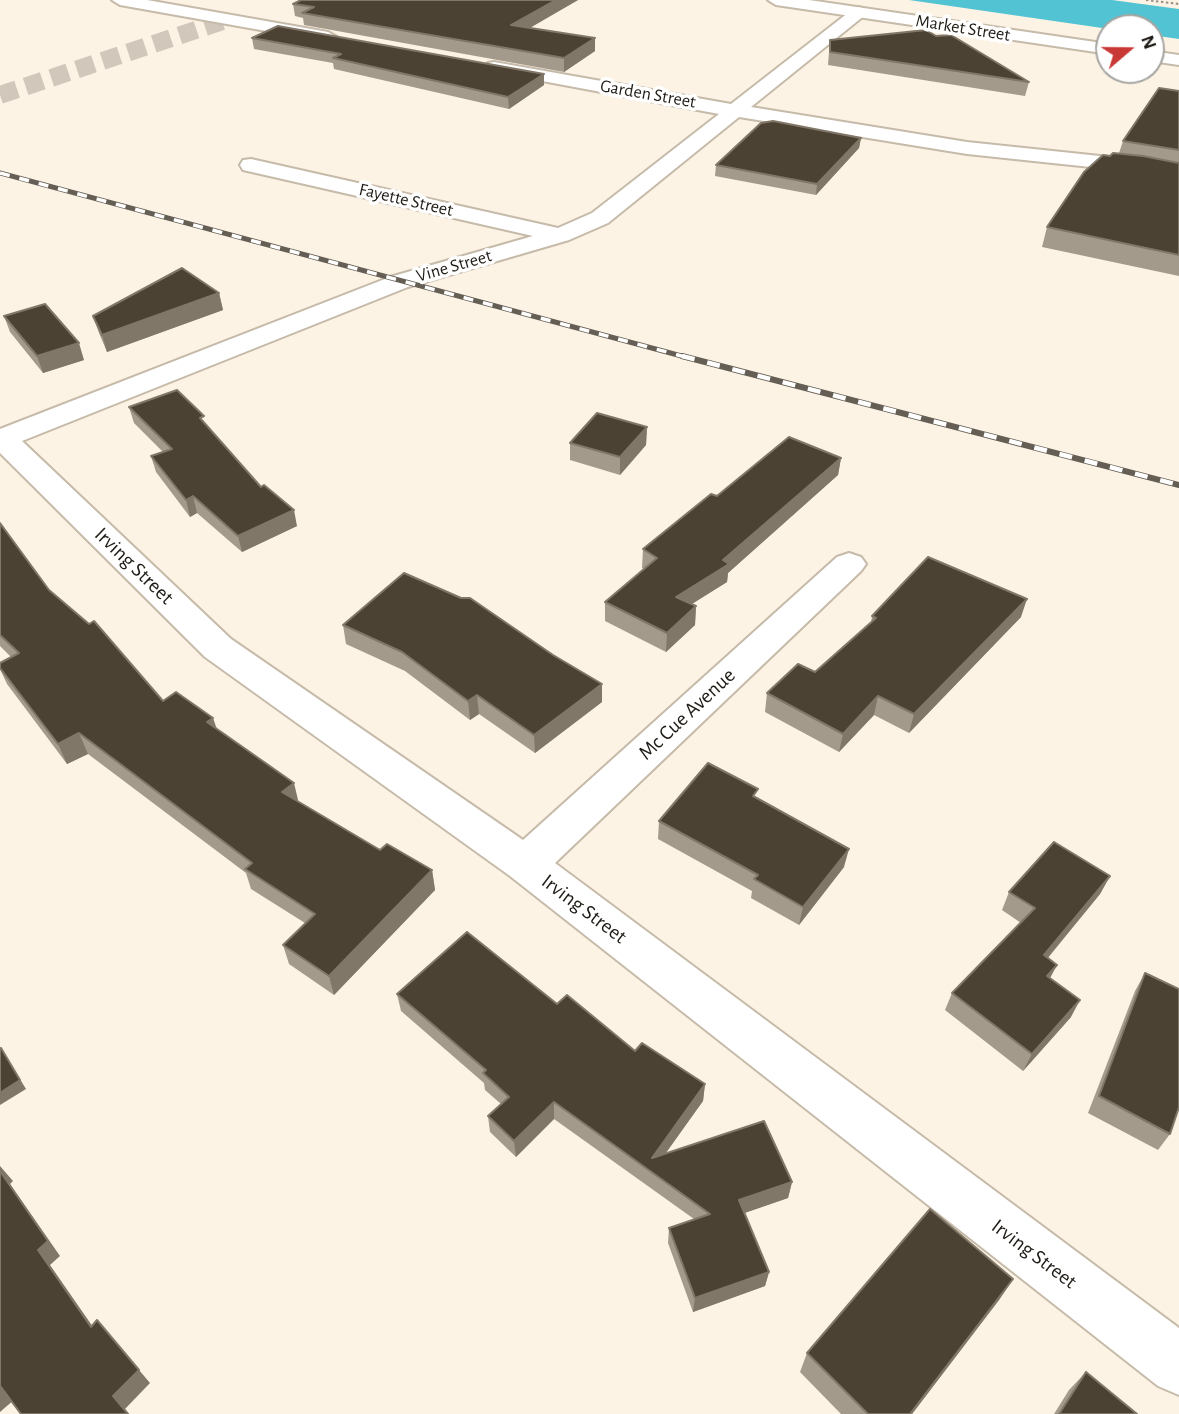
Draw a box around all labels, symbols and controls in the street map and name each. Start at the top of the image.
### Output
street label: Market Street [914,10,1012,46]
north arrow [1095,14,1165,84]
text: N [1137,33,1160,52]
street label: Garden Street [598,75,698,113]
street label: Fayette Street [357,179,455,221]
street label: Vine Street [414,245,494,287]
street label: Irving Street [89,522,179,610]
street label: Mc Cue Avenue [633,663,741,765]
street label: Irving Street [536,869,632,949]
street label: Irving Street [986,1214,1082,1294]

